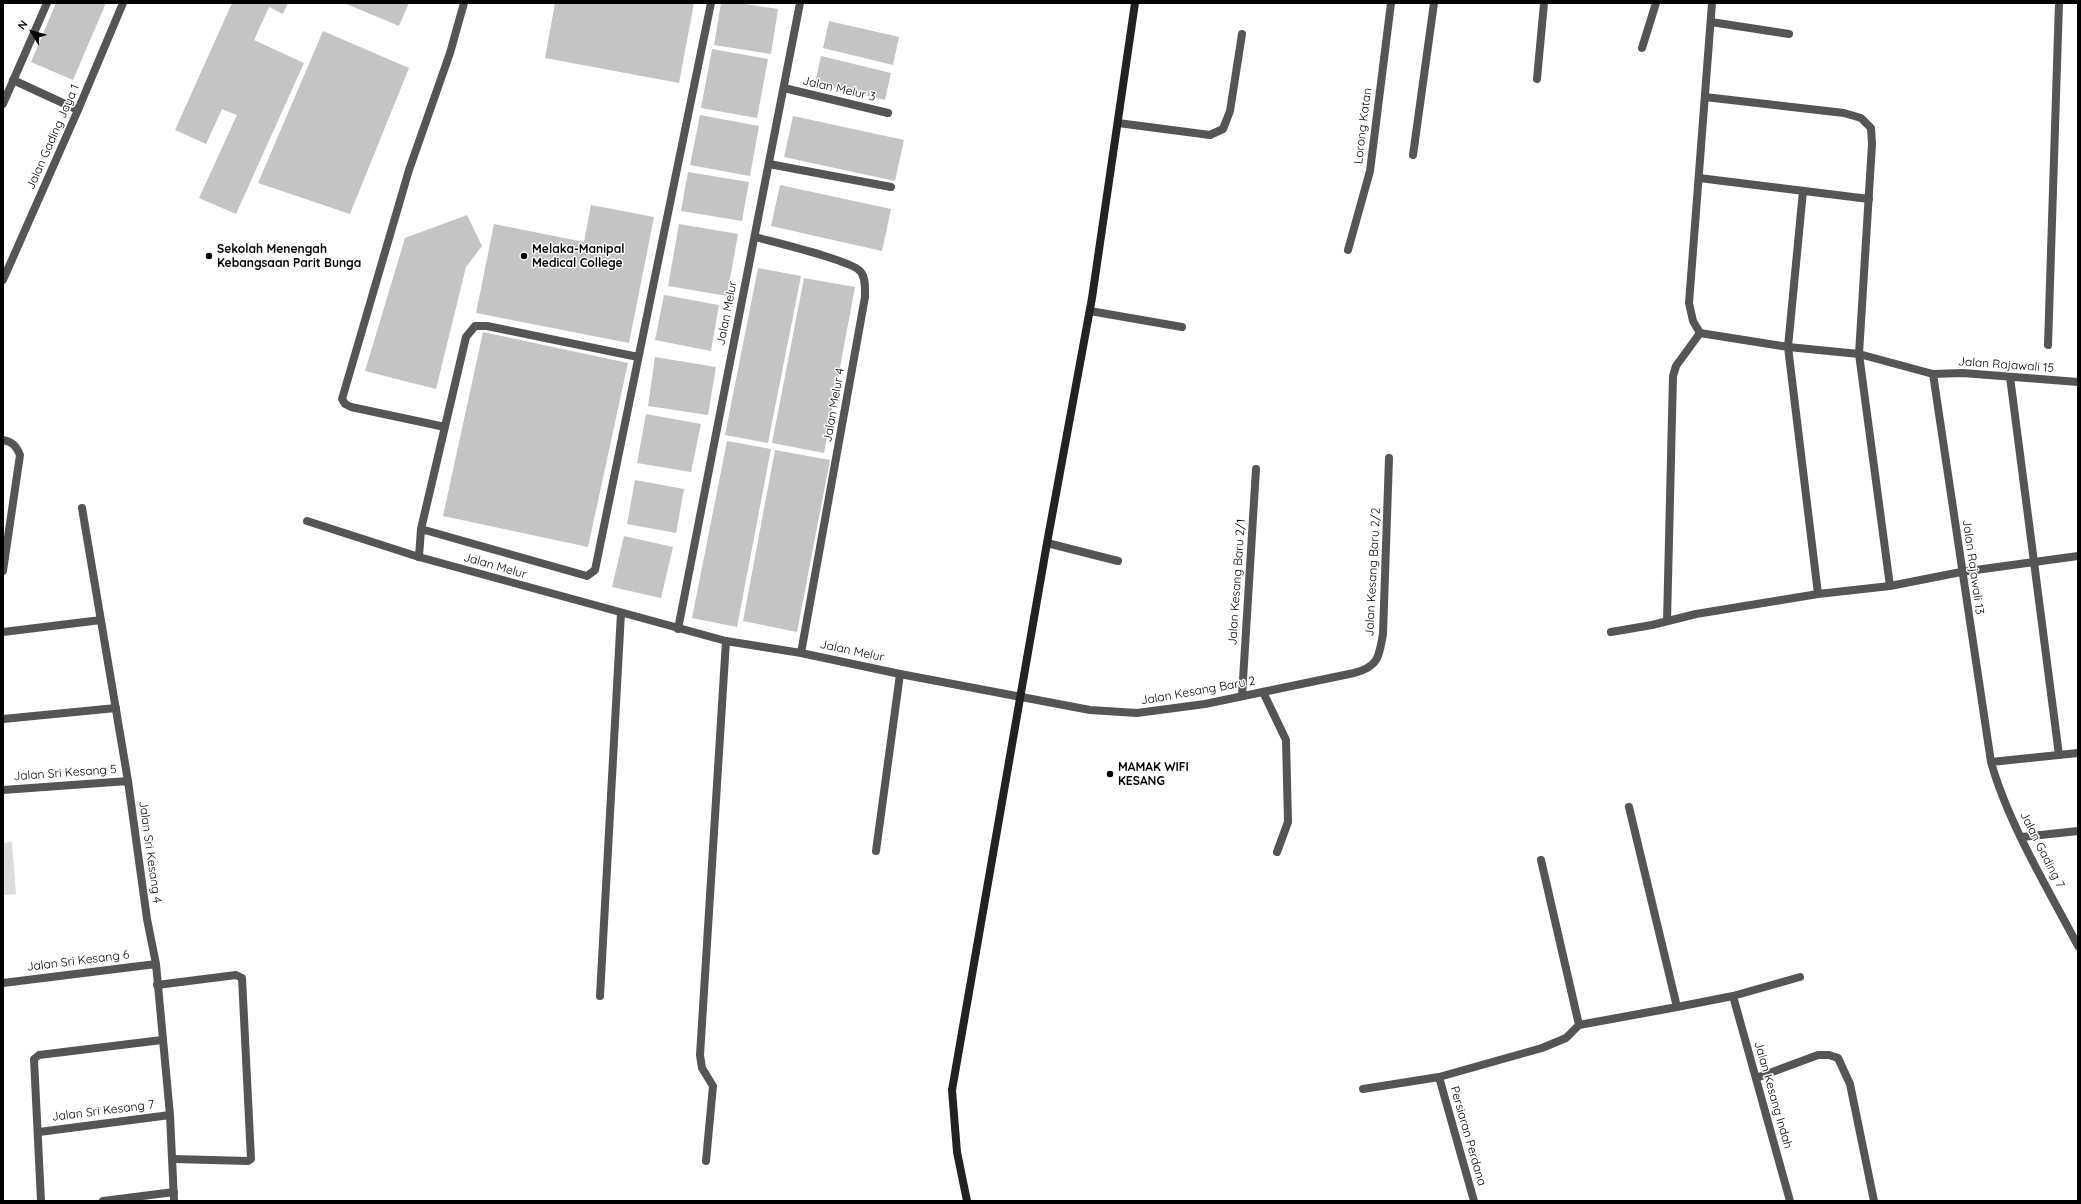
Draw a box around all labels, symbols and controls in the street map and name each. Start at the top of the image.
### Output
north arrow [12,12,52,52]
text: N [14,17,30,32]
street label: Jalan Melur 3 [801,74,877,104]
street label: Jalan Gading Jaya 1 [23,82,83,192]
street label: Lorong Katan [1351,87,1375,165]
place label: Sekolah Menengah Kebangsaan Parit Bunga [217,242,361,270]
place label: Melaka-Manipal Medical College [532,242,624,270]
marker: Sekolah Menengah Kebangsaan Parit Bunga [204,251,214,261]
marker: Melaka-Manipal Medical College [519,251,529,261]
street label: Jalan Melur [714,280,740,346]
street label: Jalan Rajawali 15 [1958,354,2054,376]
street label: Jalan Melur 4 [820,367,848,443]
street label: Jalan Kesang Baru 2/2 [1362,507,1384,637]
street label: Jalan Kesang Baru 2/1 [1225,518,1249,646]
street label: Jalan Rajawali 13 [1959,519,1987,615]
street label: Jalan Melur [462,550,528,582]
street label: Jalan Melur [819,637,885,665]
street label: Jalan Kesang Baru 2 [1140,674,1256,708]
place label: MAMAK WIFI KESANG [1118,760,1189,788]
street label: Jalan Sri Kesang 5 [13,762,117,784]
marker: MAMAK WIFI KESANG [1105,769,1115,779]
street label: Jalan Sri Kesang 4 [136,800,164,904]
street label: Jalan Gading 7 [2017,809,2067,891]
street label: Jalan Sri Kesang 6 [26,948,130,974]
street label: Jalan Kesang Indah [1751,1040,1795,1150]
street label: Persiaran Perdana [1447,1085,1489,1187]
street label: Jalan Sri Kesang 7 [51,1098,155,1124]

